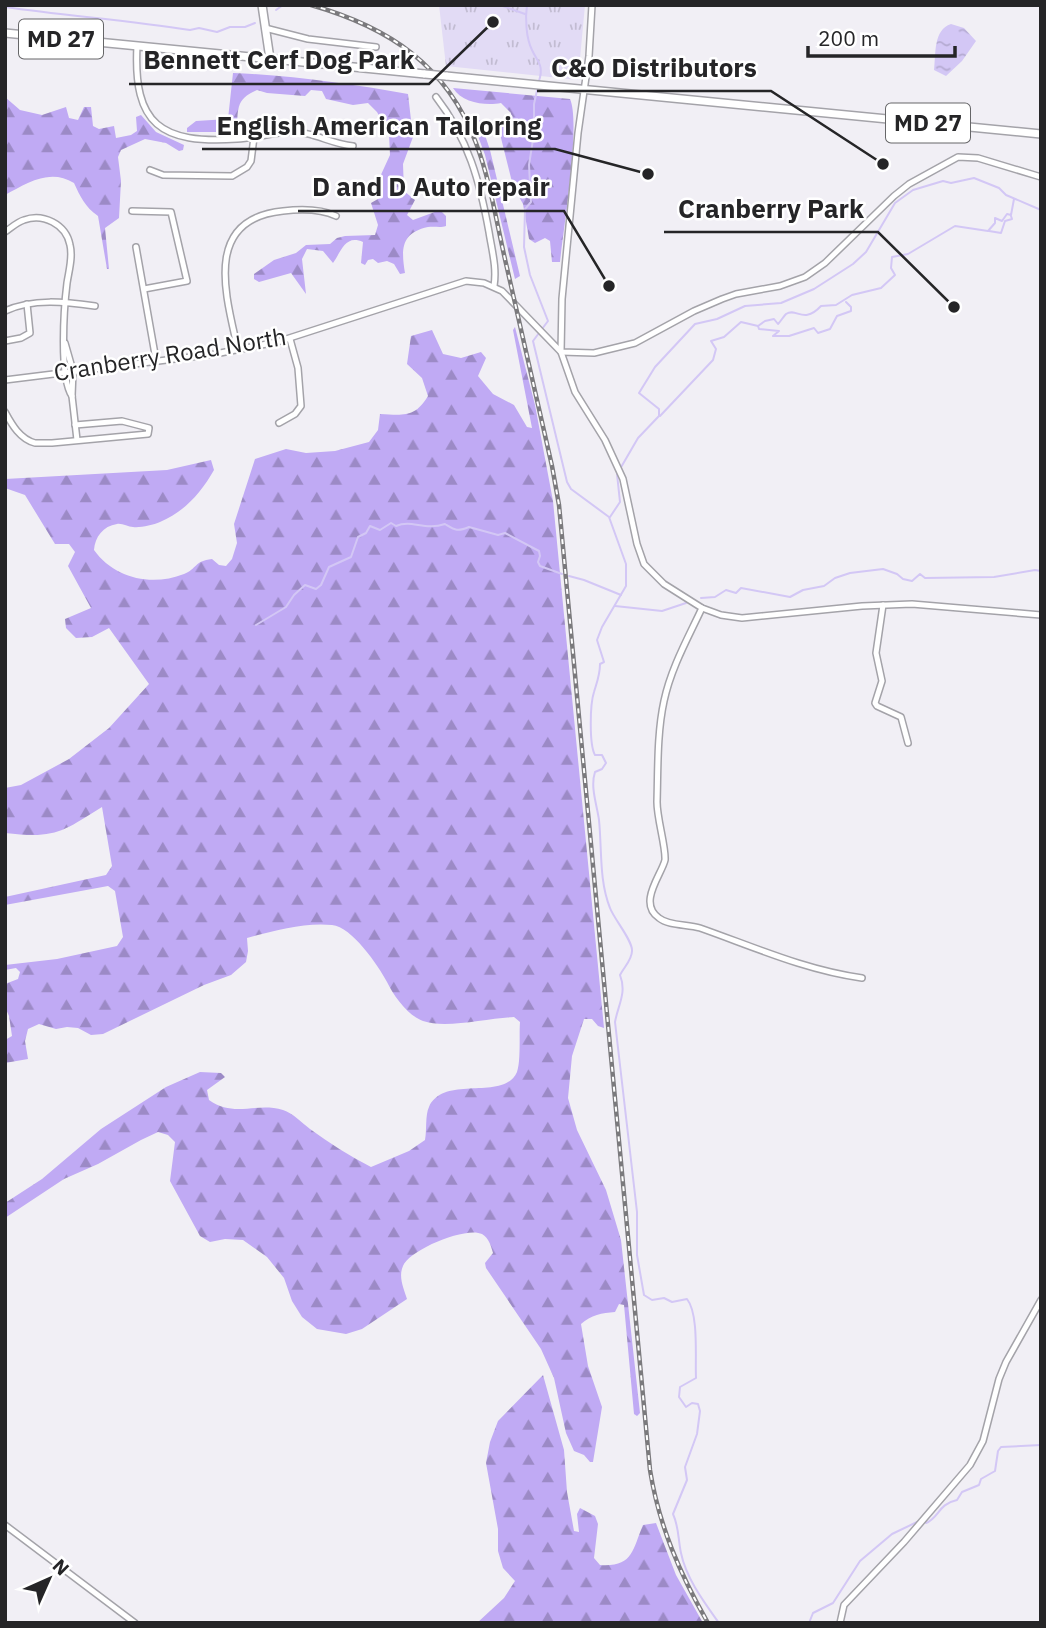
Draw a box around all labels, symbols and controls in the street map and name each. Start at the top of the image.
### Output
scale bar [808,14,955,58]
road number: MD 27 [19,20,103,58]
text: 200 m [818,24,879,52]
callout: Bennett Cerf Dog Park [129,37,429,84]
text: Bennett Cerf Dog Park [143,42,415,76]
callout: C&O Distributors [537,44,771,91]
text: C&O Distributors [551,50,757,84]
callout: English American Tailoring [202,102,555,149]
road number: MD 27 [886,104,970,142]
text: English American Tailoring [216,108,542,142]
callout: D and D Auto repair [298,164,564,211]
text: D and D Auto repair [312,169,550,203]
callout: Cranberry Park [664,185,878,232]
text: Cranberry Park [678,191,864,225]
street label: Cranberry Road North [51,320,288,388]
north arrow [14,1544,84,1614]
text: N [48,1554,74,1580]

